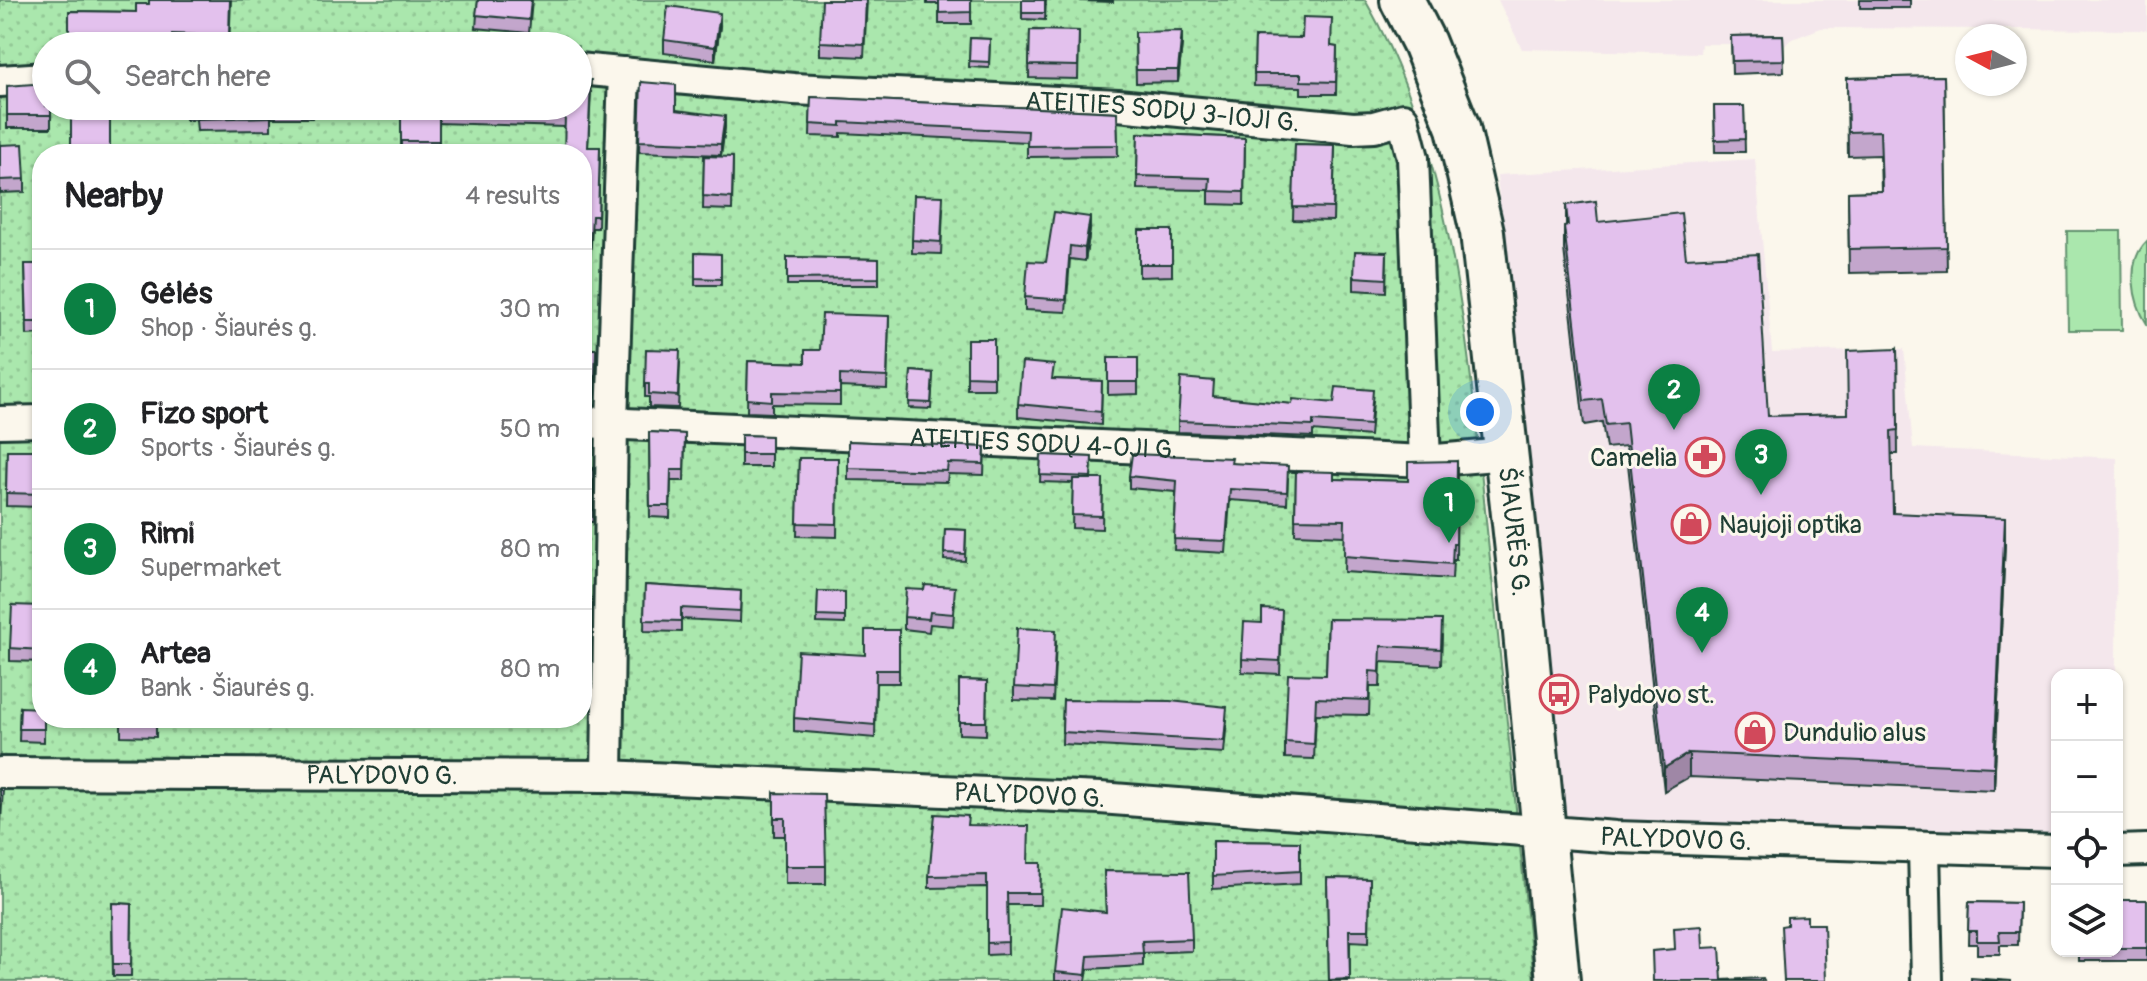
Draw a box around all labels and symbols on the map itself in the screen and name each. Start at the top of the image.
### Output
north arrow [1955,24,2027,96]
street label: ATEITIES SODŲ 3-IOJI G. [1024,85,1301,140]
pin: 2 [1648,364,1700,430]
your location [1460,392,1500,432]
street label: ATEITIES SODŲ 4-OJI G. [908,422,1178,467]
pin: 3 [1735,429,1787,495]
pharmacy icon: Camelia [1684,436,1726,478]
place label: Camelia [1590,442,1677,474]
street label: ŠIAURĖS G. [1491,465,1537,598]
pin: 1 [1423,477,1475,543]
shop icon: Naujoji optika [1670,503,1712,545]
place label: Naujoji optika [1719,509,1862,541]
pin: 4 [1676,587,1728,653]
bus stop icon: Palydovo st. [1538,673,1580,715]
place label: Palydovo st. [1587,679,1715,711]
shop icon: Dundulio alus [1734,711,1776,753]
place label: Dundulio alus [1783,717,1926,749]
street label: PALYDOVO G. [306,760,458,792]
street label: PALYDOVO G. [953,776,1106,815]
street label: PALYDOVO G. [1599,821,1752,858]

